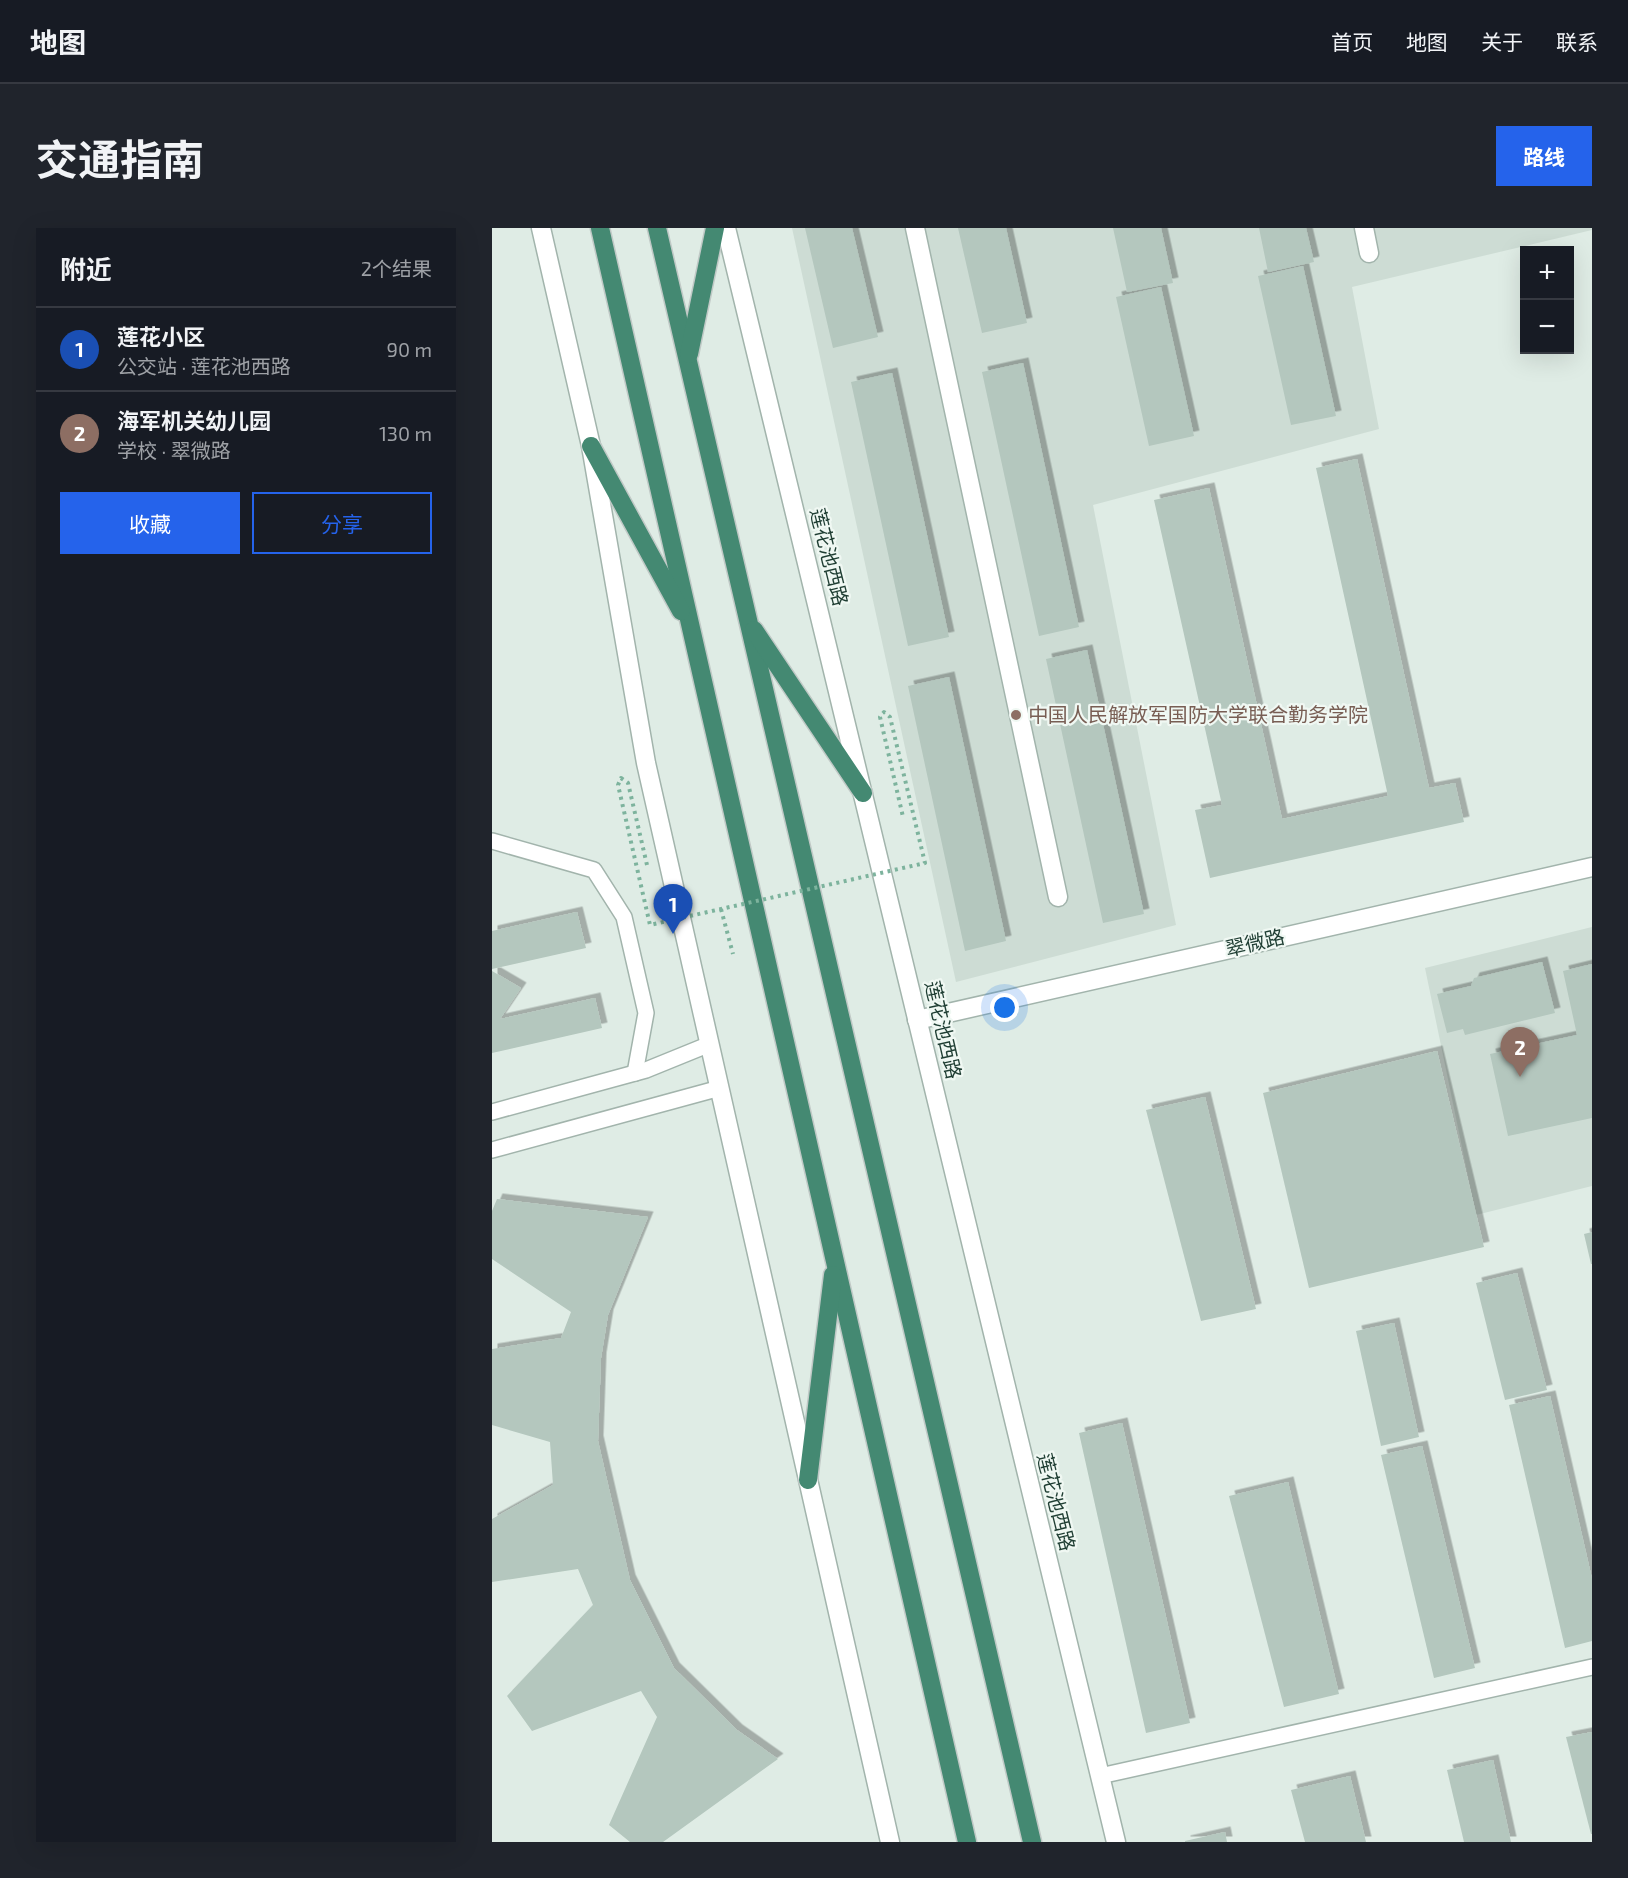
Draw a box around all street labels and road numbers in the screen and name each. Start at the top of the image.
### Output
street label: 莲花池西路 [806,505,854,608]
street label: 翠微路 [1223,924,1287,960]
street label: 莲花池西路 [921,978,967,1081]
street label: 莲花池西路 [1033,1450,1081,1553]

